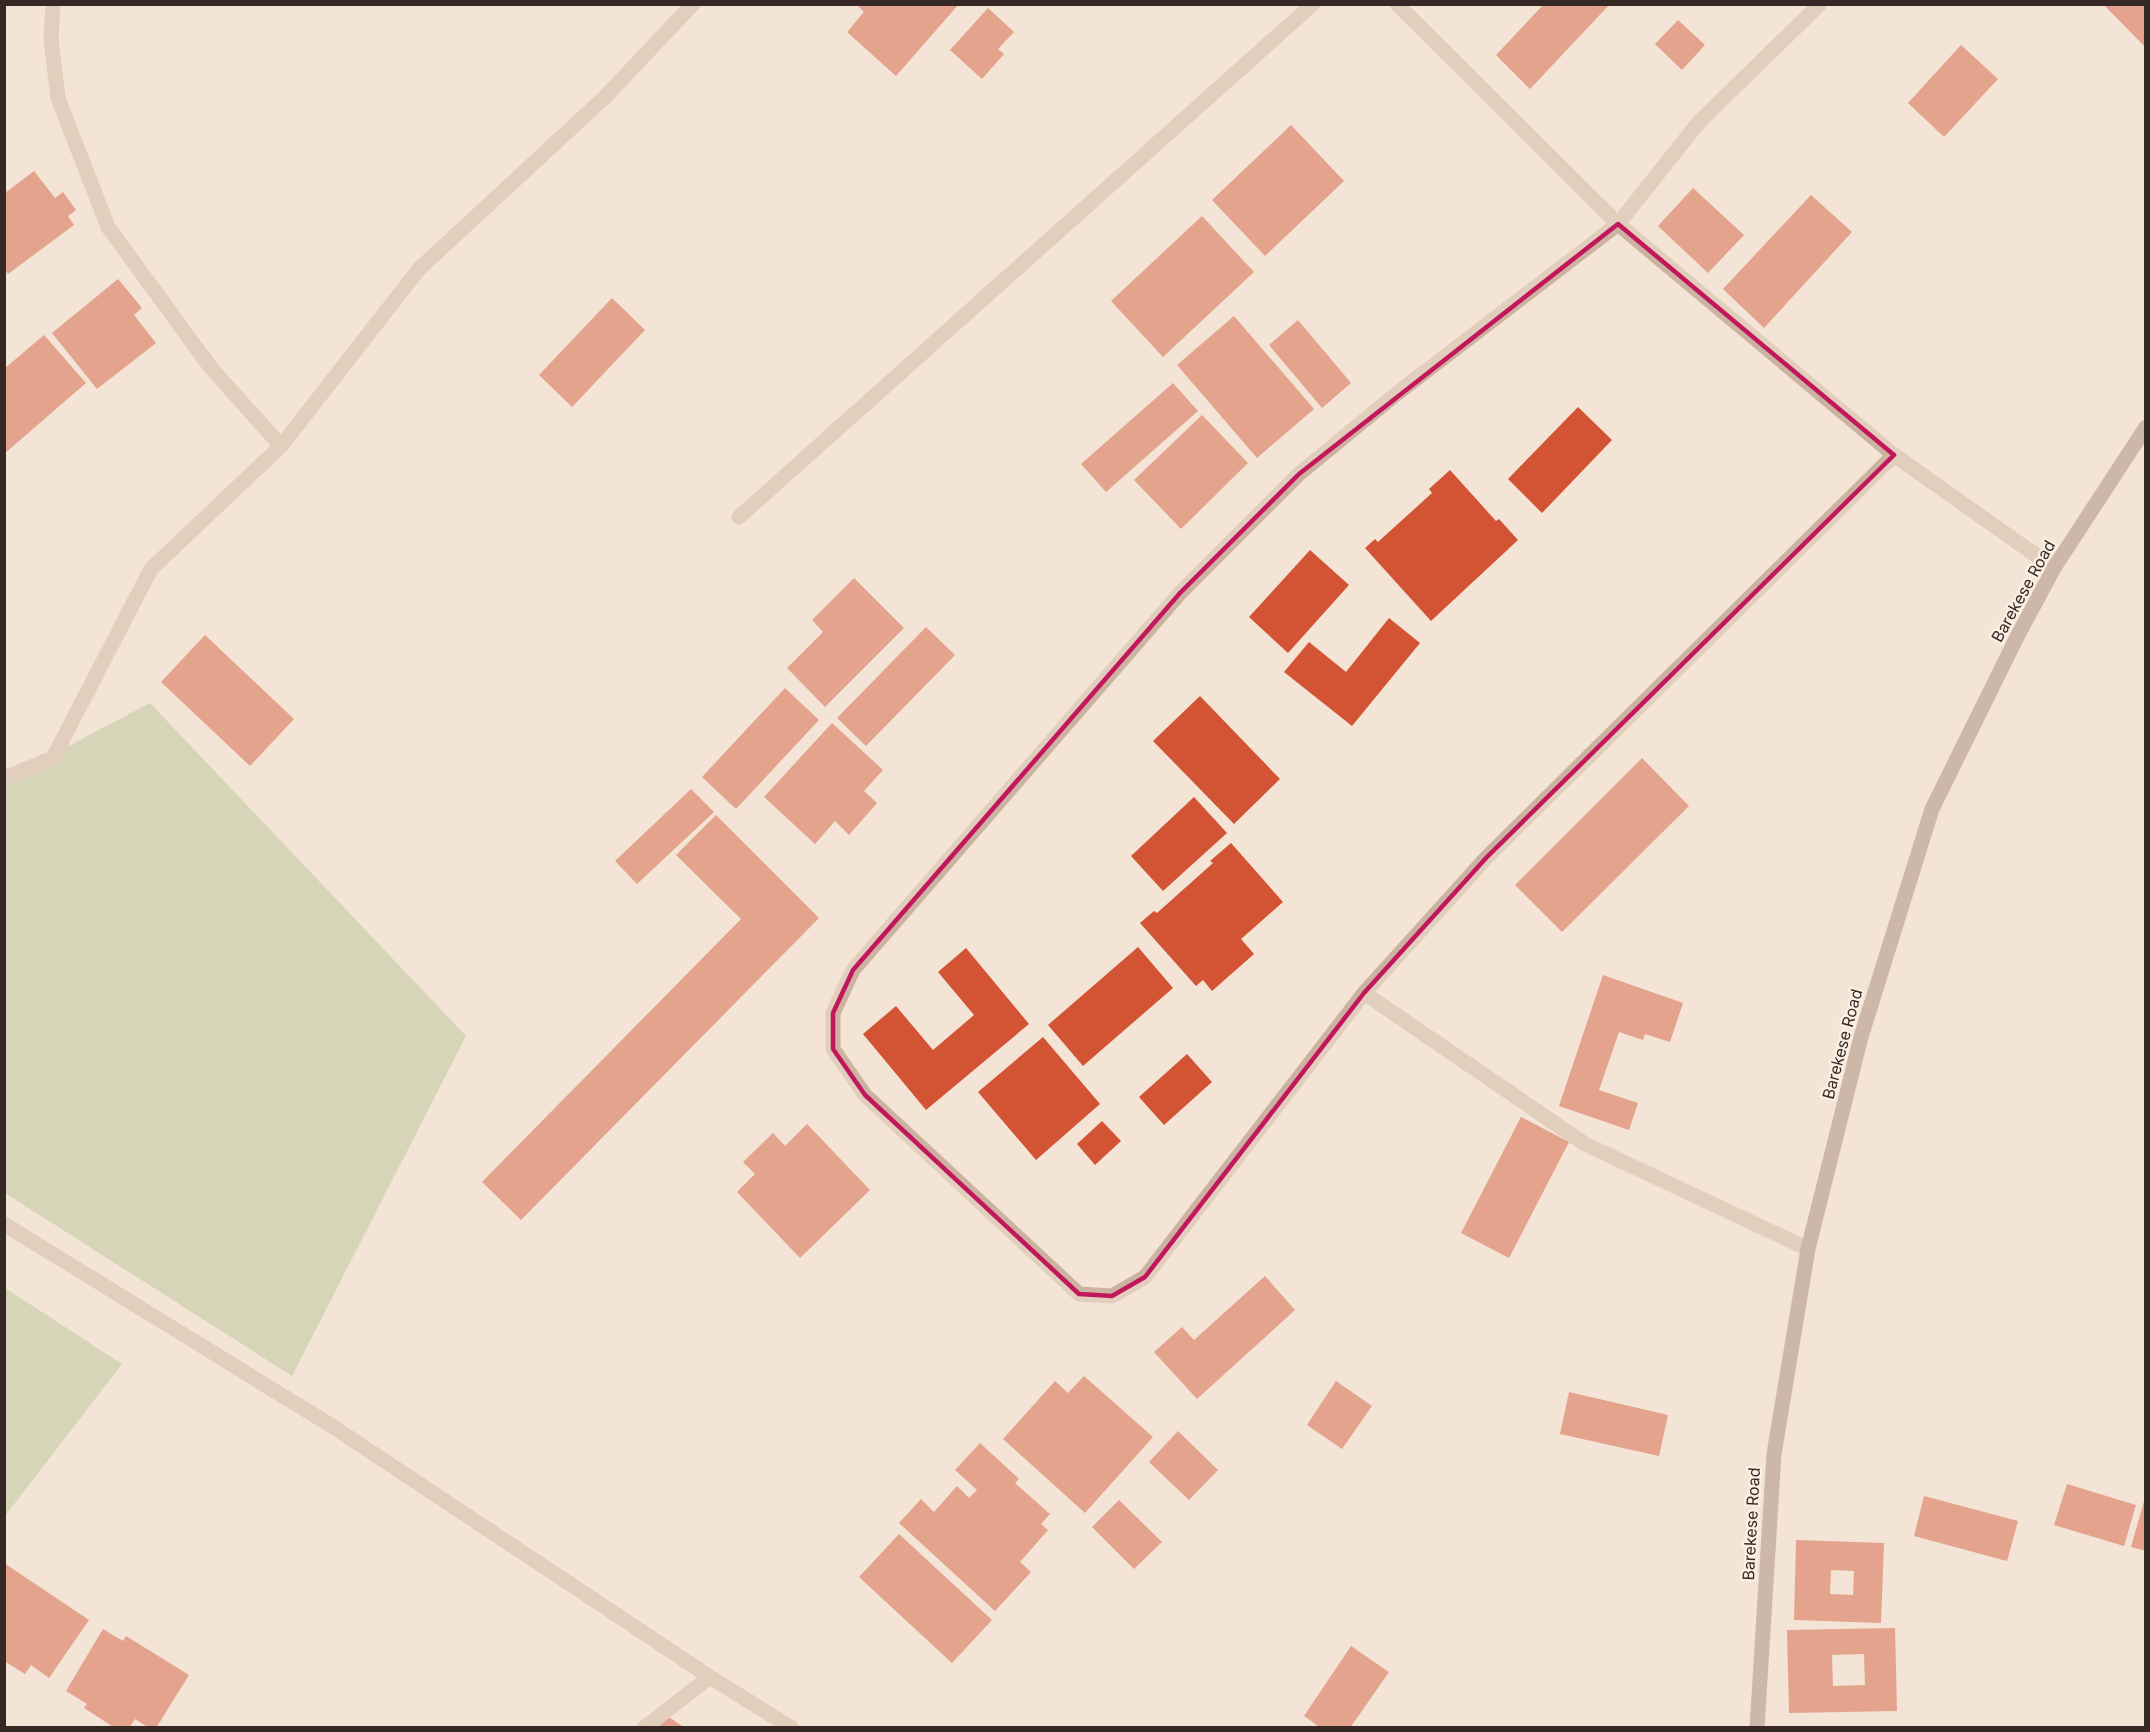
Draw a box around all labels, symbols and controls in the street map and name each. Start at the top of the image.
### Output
street label: Barekese Road [1987,537,2059,645]
street label: Barekese Road [1818,987,1866,1101]
street label: Barekese Road [1738,1467,1764,1581]

